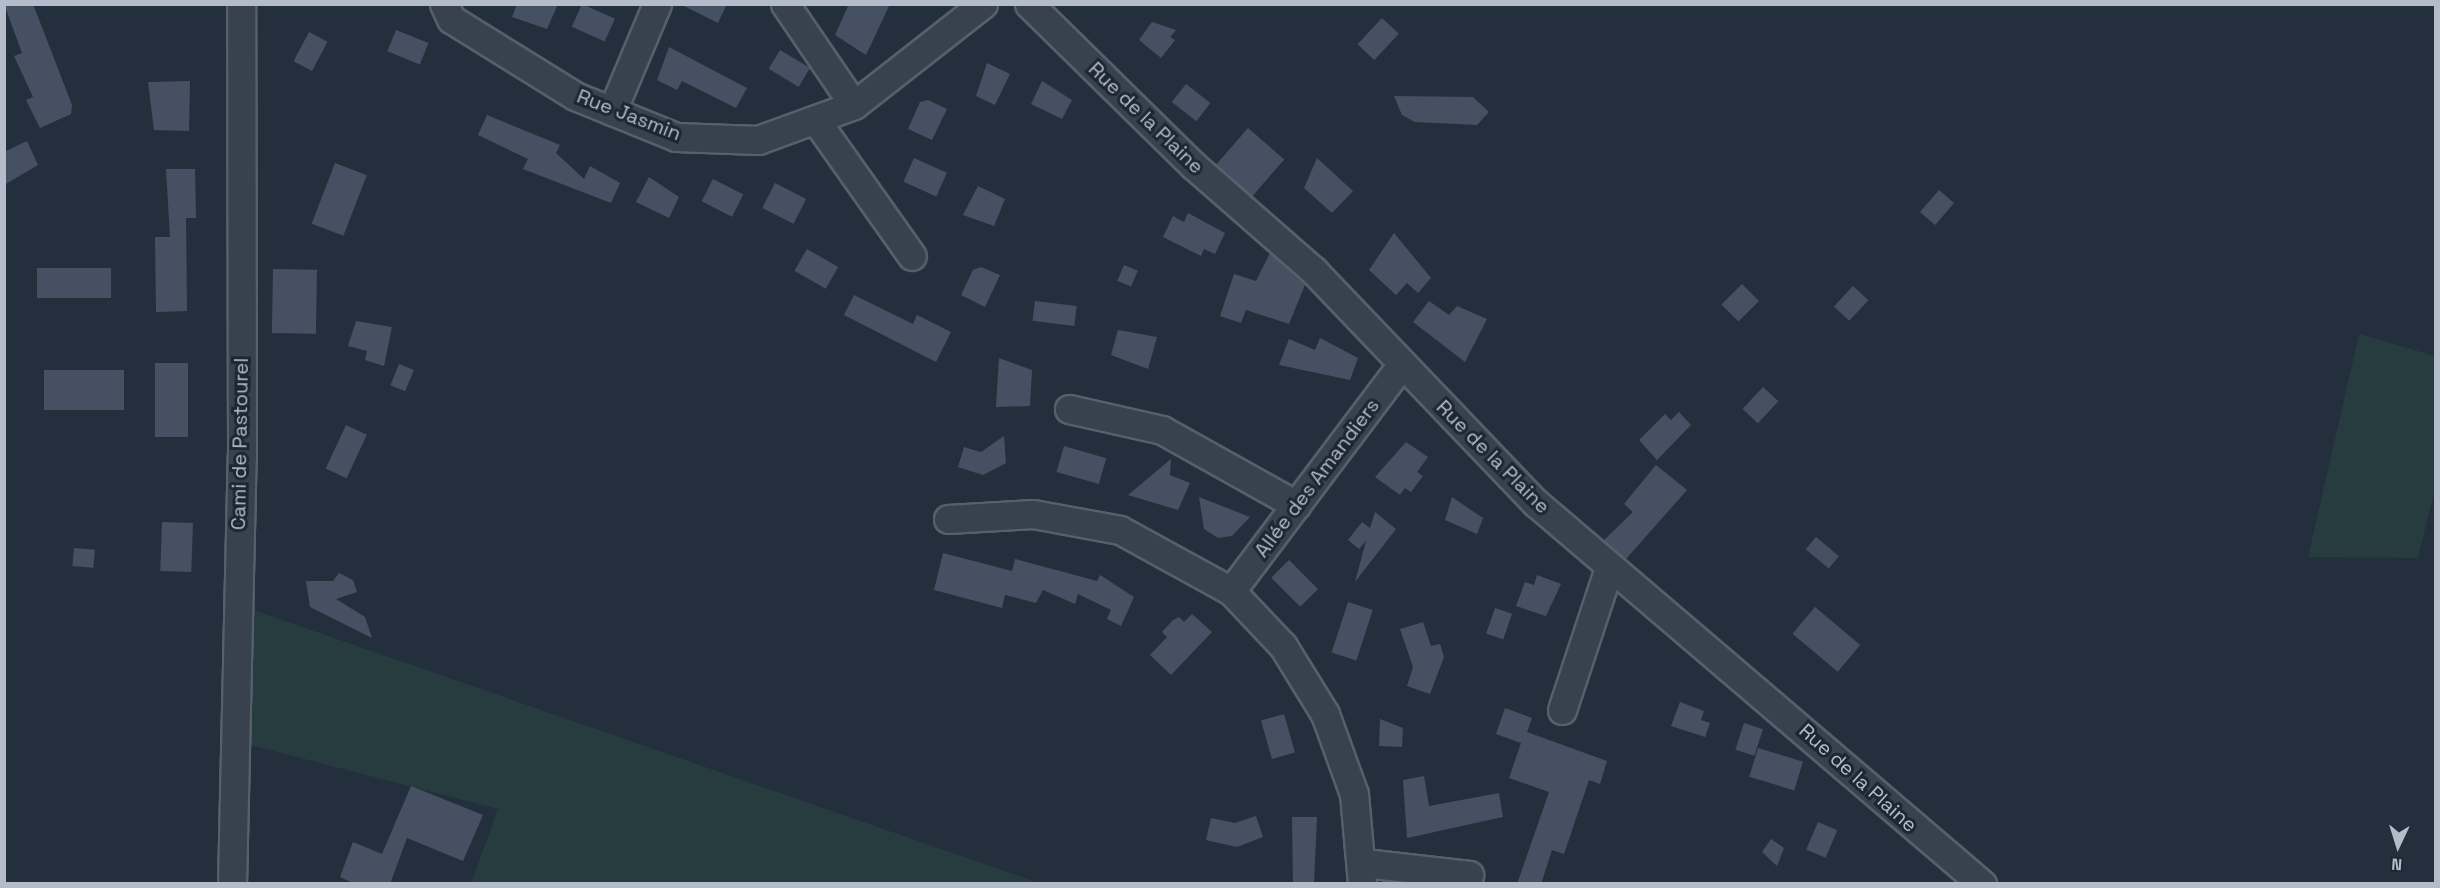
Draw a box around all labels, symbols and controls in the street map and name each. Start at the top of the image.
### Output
street label: Rue de la Plaine [1083,57,1209,179]
street label: Rue Jasmin [574,84,684,146]
street label: Cami de Pastourel [226,358,254,530]
street label: Allée des Amandiers [1249,394,1385,562]
street label: Rue de la Plaine [1431,395,1555,519]
street label: Rue de la Plaine [1794,719,1922,837]
north arrow [2368,816,2428,876]
text: N [2391,854,2403,875]

